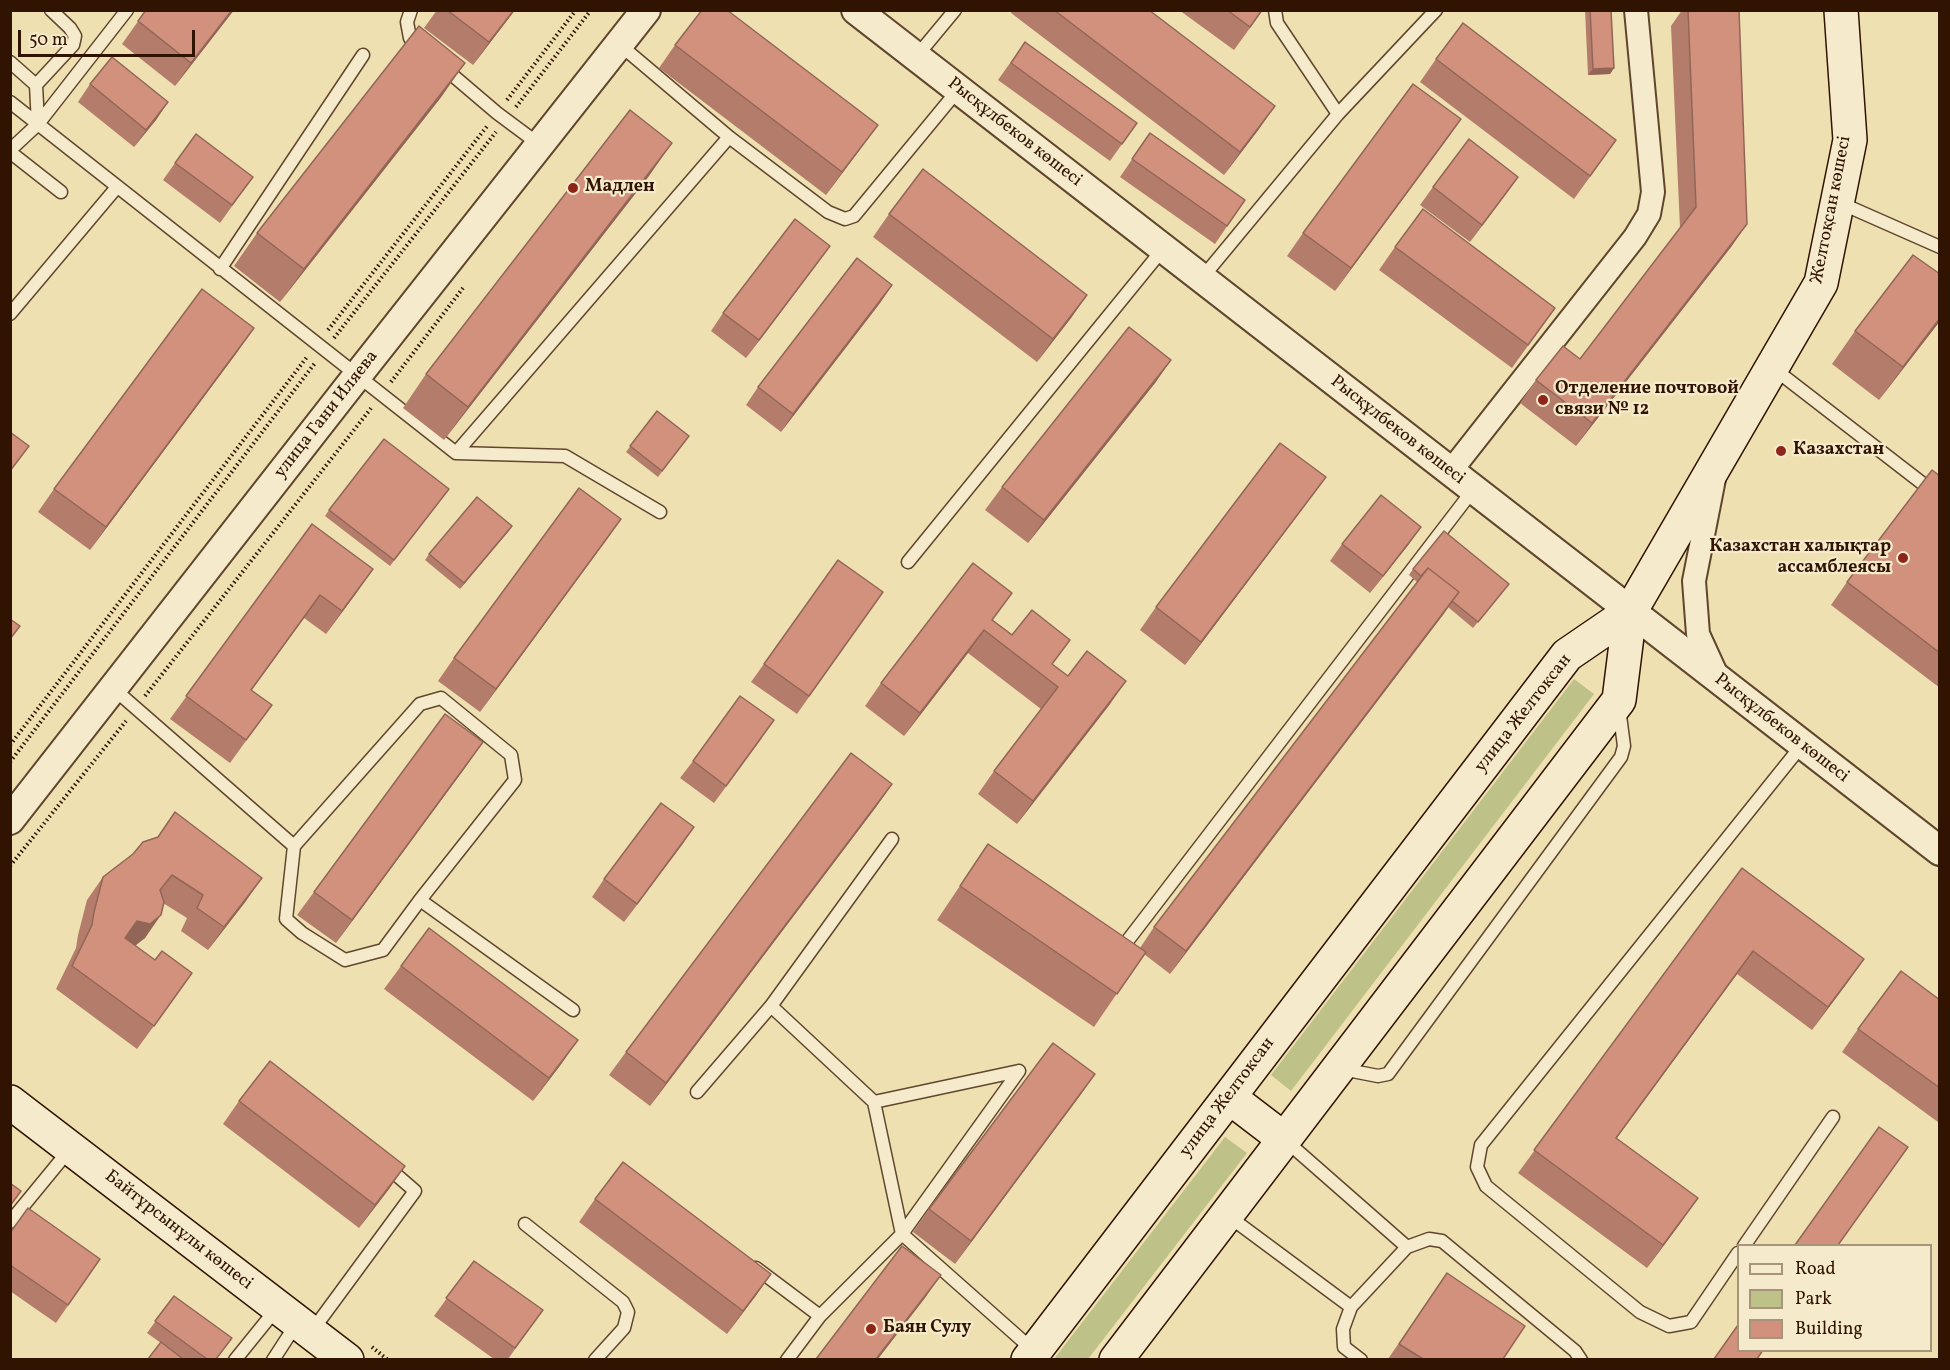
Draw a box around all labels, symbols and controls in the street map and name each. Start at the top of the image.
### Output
scale bar [21,18,198,56]
text: 50 m [29,28,68,53]
street label: Рысқұлбеков көшесі [942,74,1086,192]
street label: Желтоқсан көшесі [1807,134,1857,286]
place label: Мадлен [585,177,655,199]
marker: Мадлен [566,181,580,195]
street label: улица Гани Иляева [270,347,384,483]
street label: Рысқұлбеков көшесі [1325,372,1469,490]
place label: Отделение почтовой связи № 12 [1555,379,1739,422]
marker: Отделение почтовой связи № 12 [1536,393,1550,407]
place label: Казахстан [1793,440,1884,462]
marker: Казахстан [1774,444,1788,458]
place label: Казахстан халықтар ассамблеясы [1709,537,1891,580]
marker: Казахстан халықтар ассамблеясы [1896,551,1910,565]
street label: улица Желтоксан [1471,650,1577,778]
street label: Рысқұлбеков көшесі [1709,670,1853,788]
street label: улица Желтоксан [1176,1034,1280,1162]
street label: Байтұрсынұлы көшесі [100,1166,256,1296]
legend [1737,1244,1932,1352]
text: Road [1795,1257,1836,1282]
text: Park [1795,1287,1832,1312]
text: Building [1795,1317,1863,1342]
place label: Баян Сулу [883,1318,971,1340]
marker: Баян Сулу [864,1322,878,1336]

